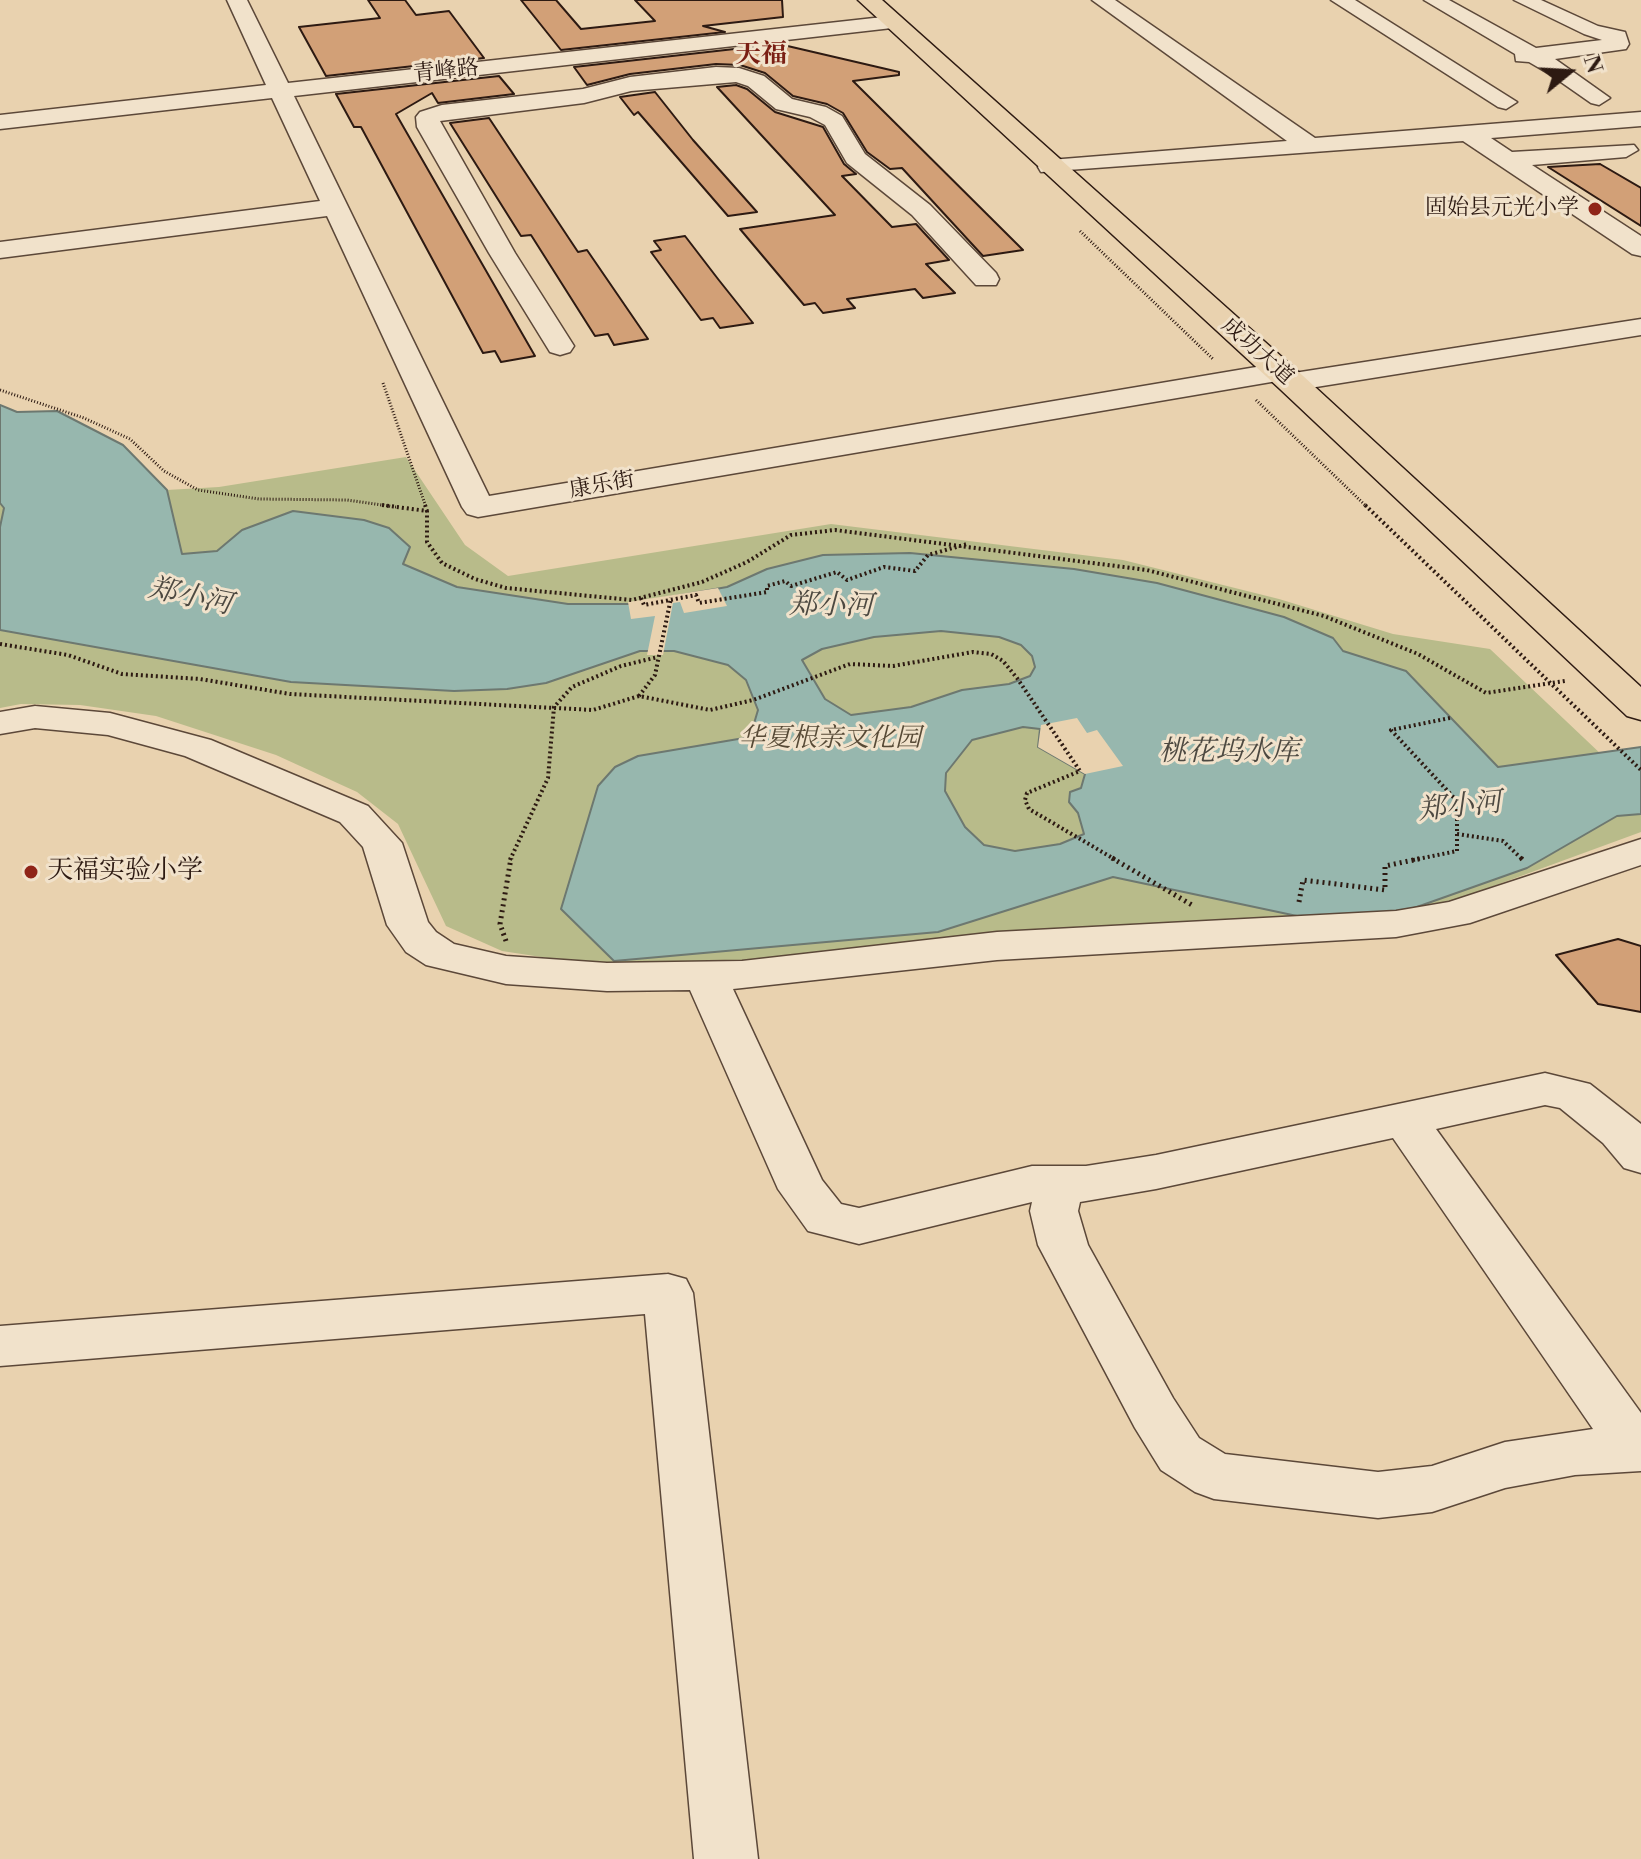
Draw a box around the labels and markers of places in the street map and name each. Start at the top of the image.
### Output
place label: 固始县元光小学 [1425,196,1579,222]
marker: 固始县元光小学 [1586,200,1604,218]
place label: 天福实验小学 [47,856,203,888]
marker: 天福实验小学 [22,863,40,881]

